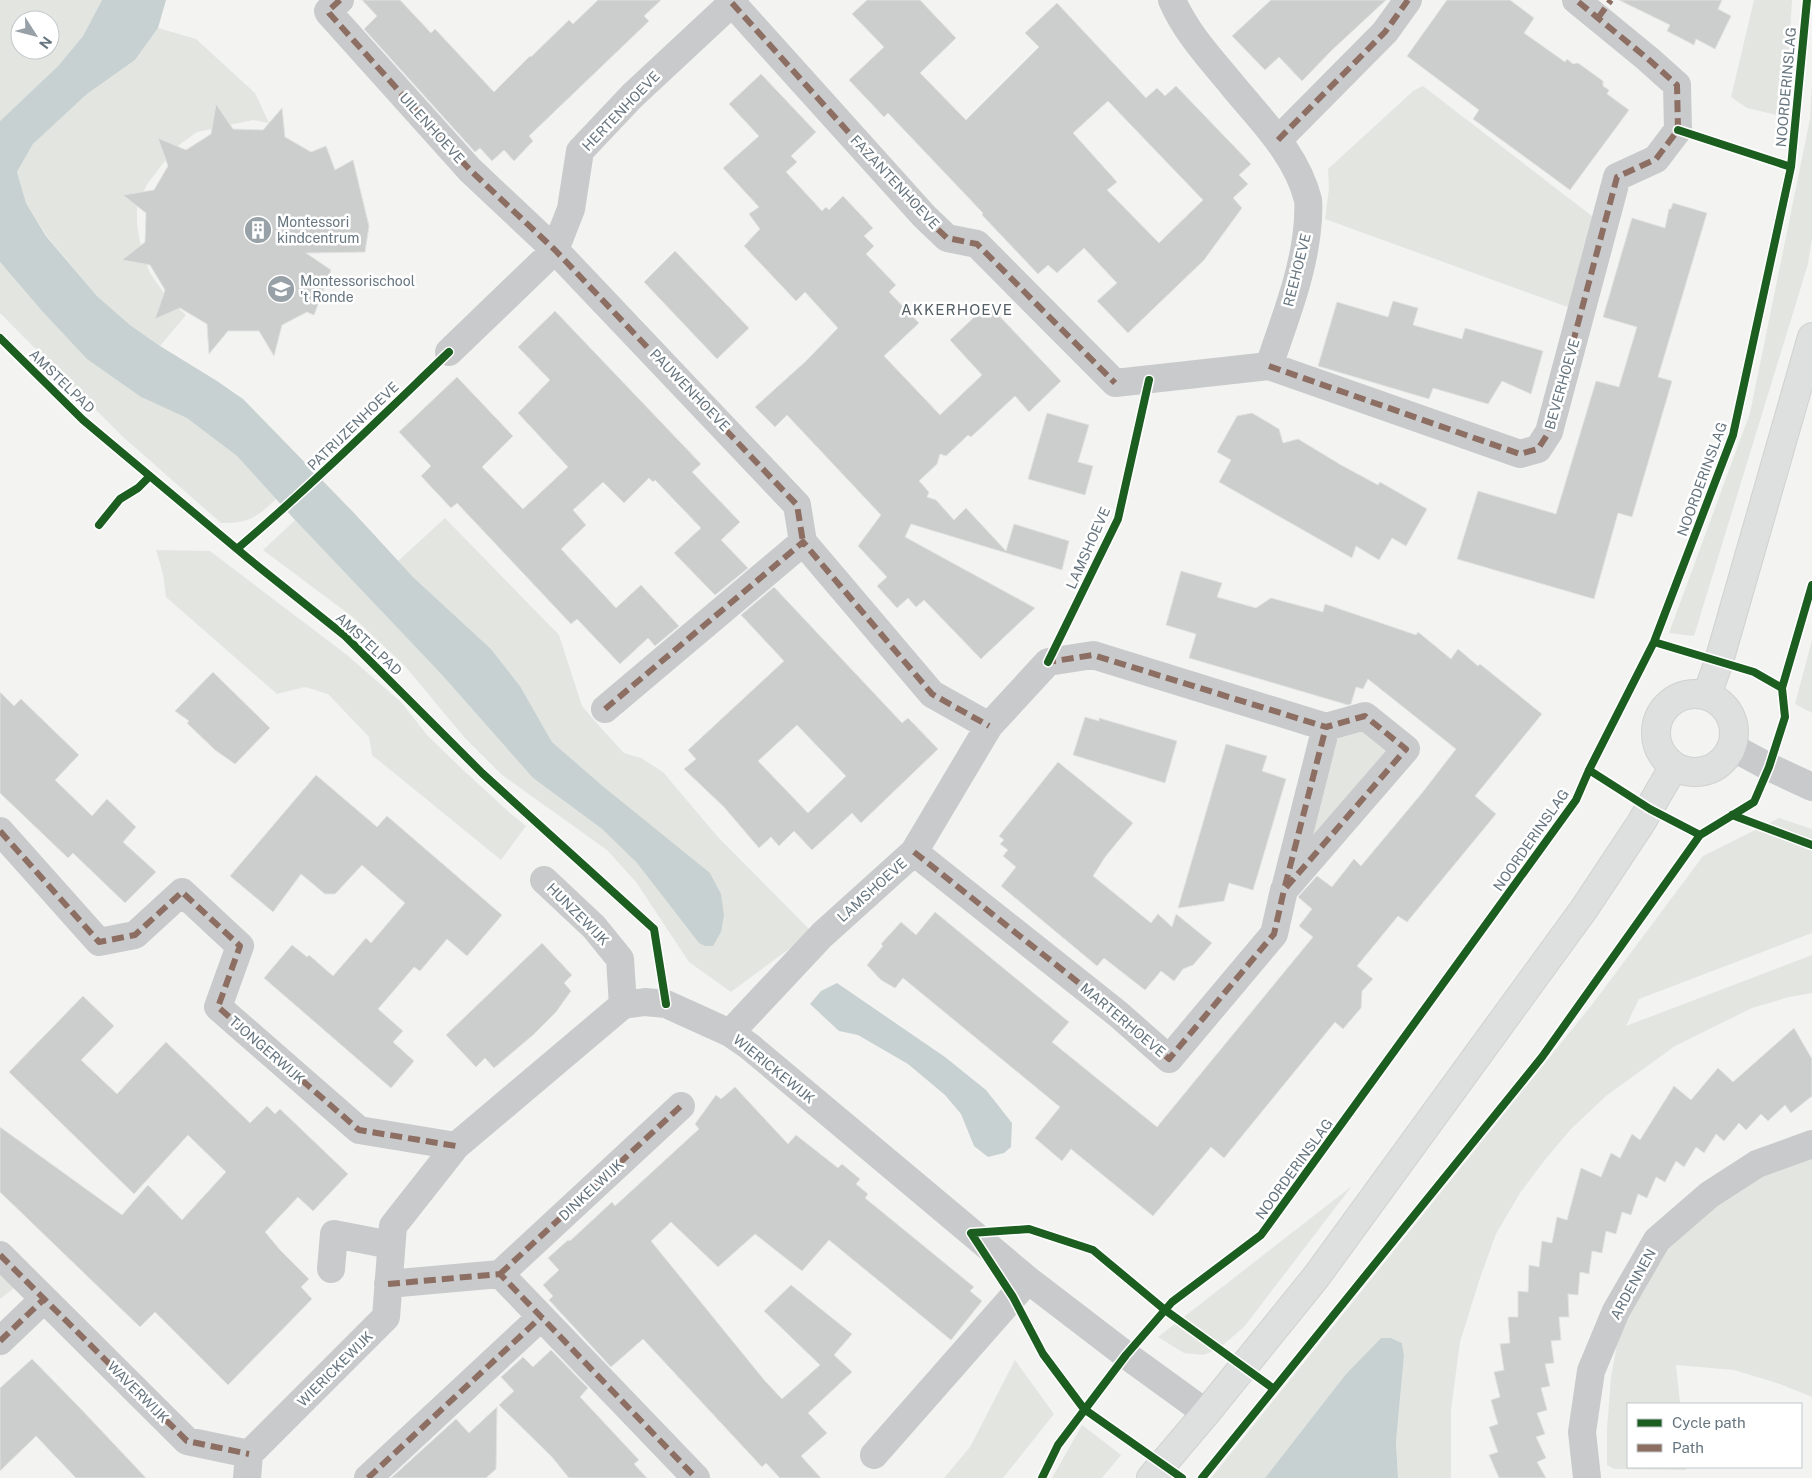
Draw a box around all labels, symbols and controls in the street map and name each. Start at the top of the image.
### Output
north arrow [10,10,60,60]
street label: NOORDERINSLAG [1773,26,1799,148]
text: N [36,34,55,52]
street label: HERTENHOEVE [579,68,663,154]
street label: UILENHOEVE [396,90,468,166]
street label: FAZANTENHOEVE [847,132,943,232]
place label: Montessori kindcentrum [277,214,359,246]
building icon: Montessori kindcentrum [243,215,273,245]
street label: REEHOEVE [1280,232,1314,308]
place label: Montessorischool 't Ronde [300,273,415,305]
school or university icon: Montessorischool 't Ronde [266,274,296,304]
district label: AKKERHOEVE [901,301,1013,318]
street label: BEVERHOEVE [1541,337,1583,431]
street label: AMSTELPAD [26,346,98,416]
street label: PAUWENHOEVE [647,346,733,434]
street label: PATRIJZENHOEVE [304,379,402,473]
street label: NOORDERINSLAG [1674,420,1730,538]
street label: LAMSHOEVE [1063,505,1113,591]
street label: AMSTELPAD [333,609,405,679]
street label: NOORDERINSLAG [1490,786,1572,894]
street label: LAMSHOEVE [834,855,910,925]
street label: HUNZEWIJK [544,880,613,949]
street label: MARTERHOEVE [1077,980,1169,1060]
street label: TJONGERWIJK [226,1013,308,1087]
street label: WIERICKEWIJK [730,1031,818,1107]
street label: NOORDERINSLAG [1252,1116,1336,1222]
street label: DINKELWIJK [556,1156,627,1224]
street label: ARDENNEN [1607,1246,1659,1322]
street label: WIERICKEWIJK [294,1328,376,1410]
street label: WAVERWIJK [104,1358,172,1426]
legend [1627,1403,1802,1468]
text: Cycle path [1672,1414,1746,1431]
text: Path [1672,1439,1704,1456]

